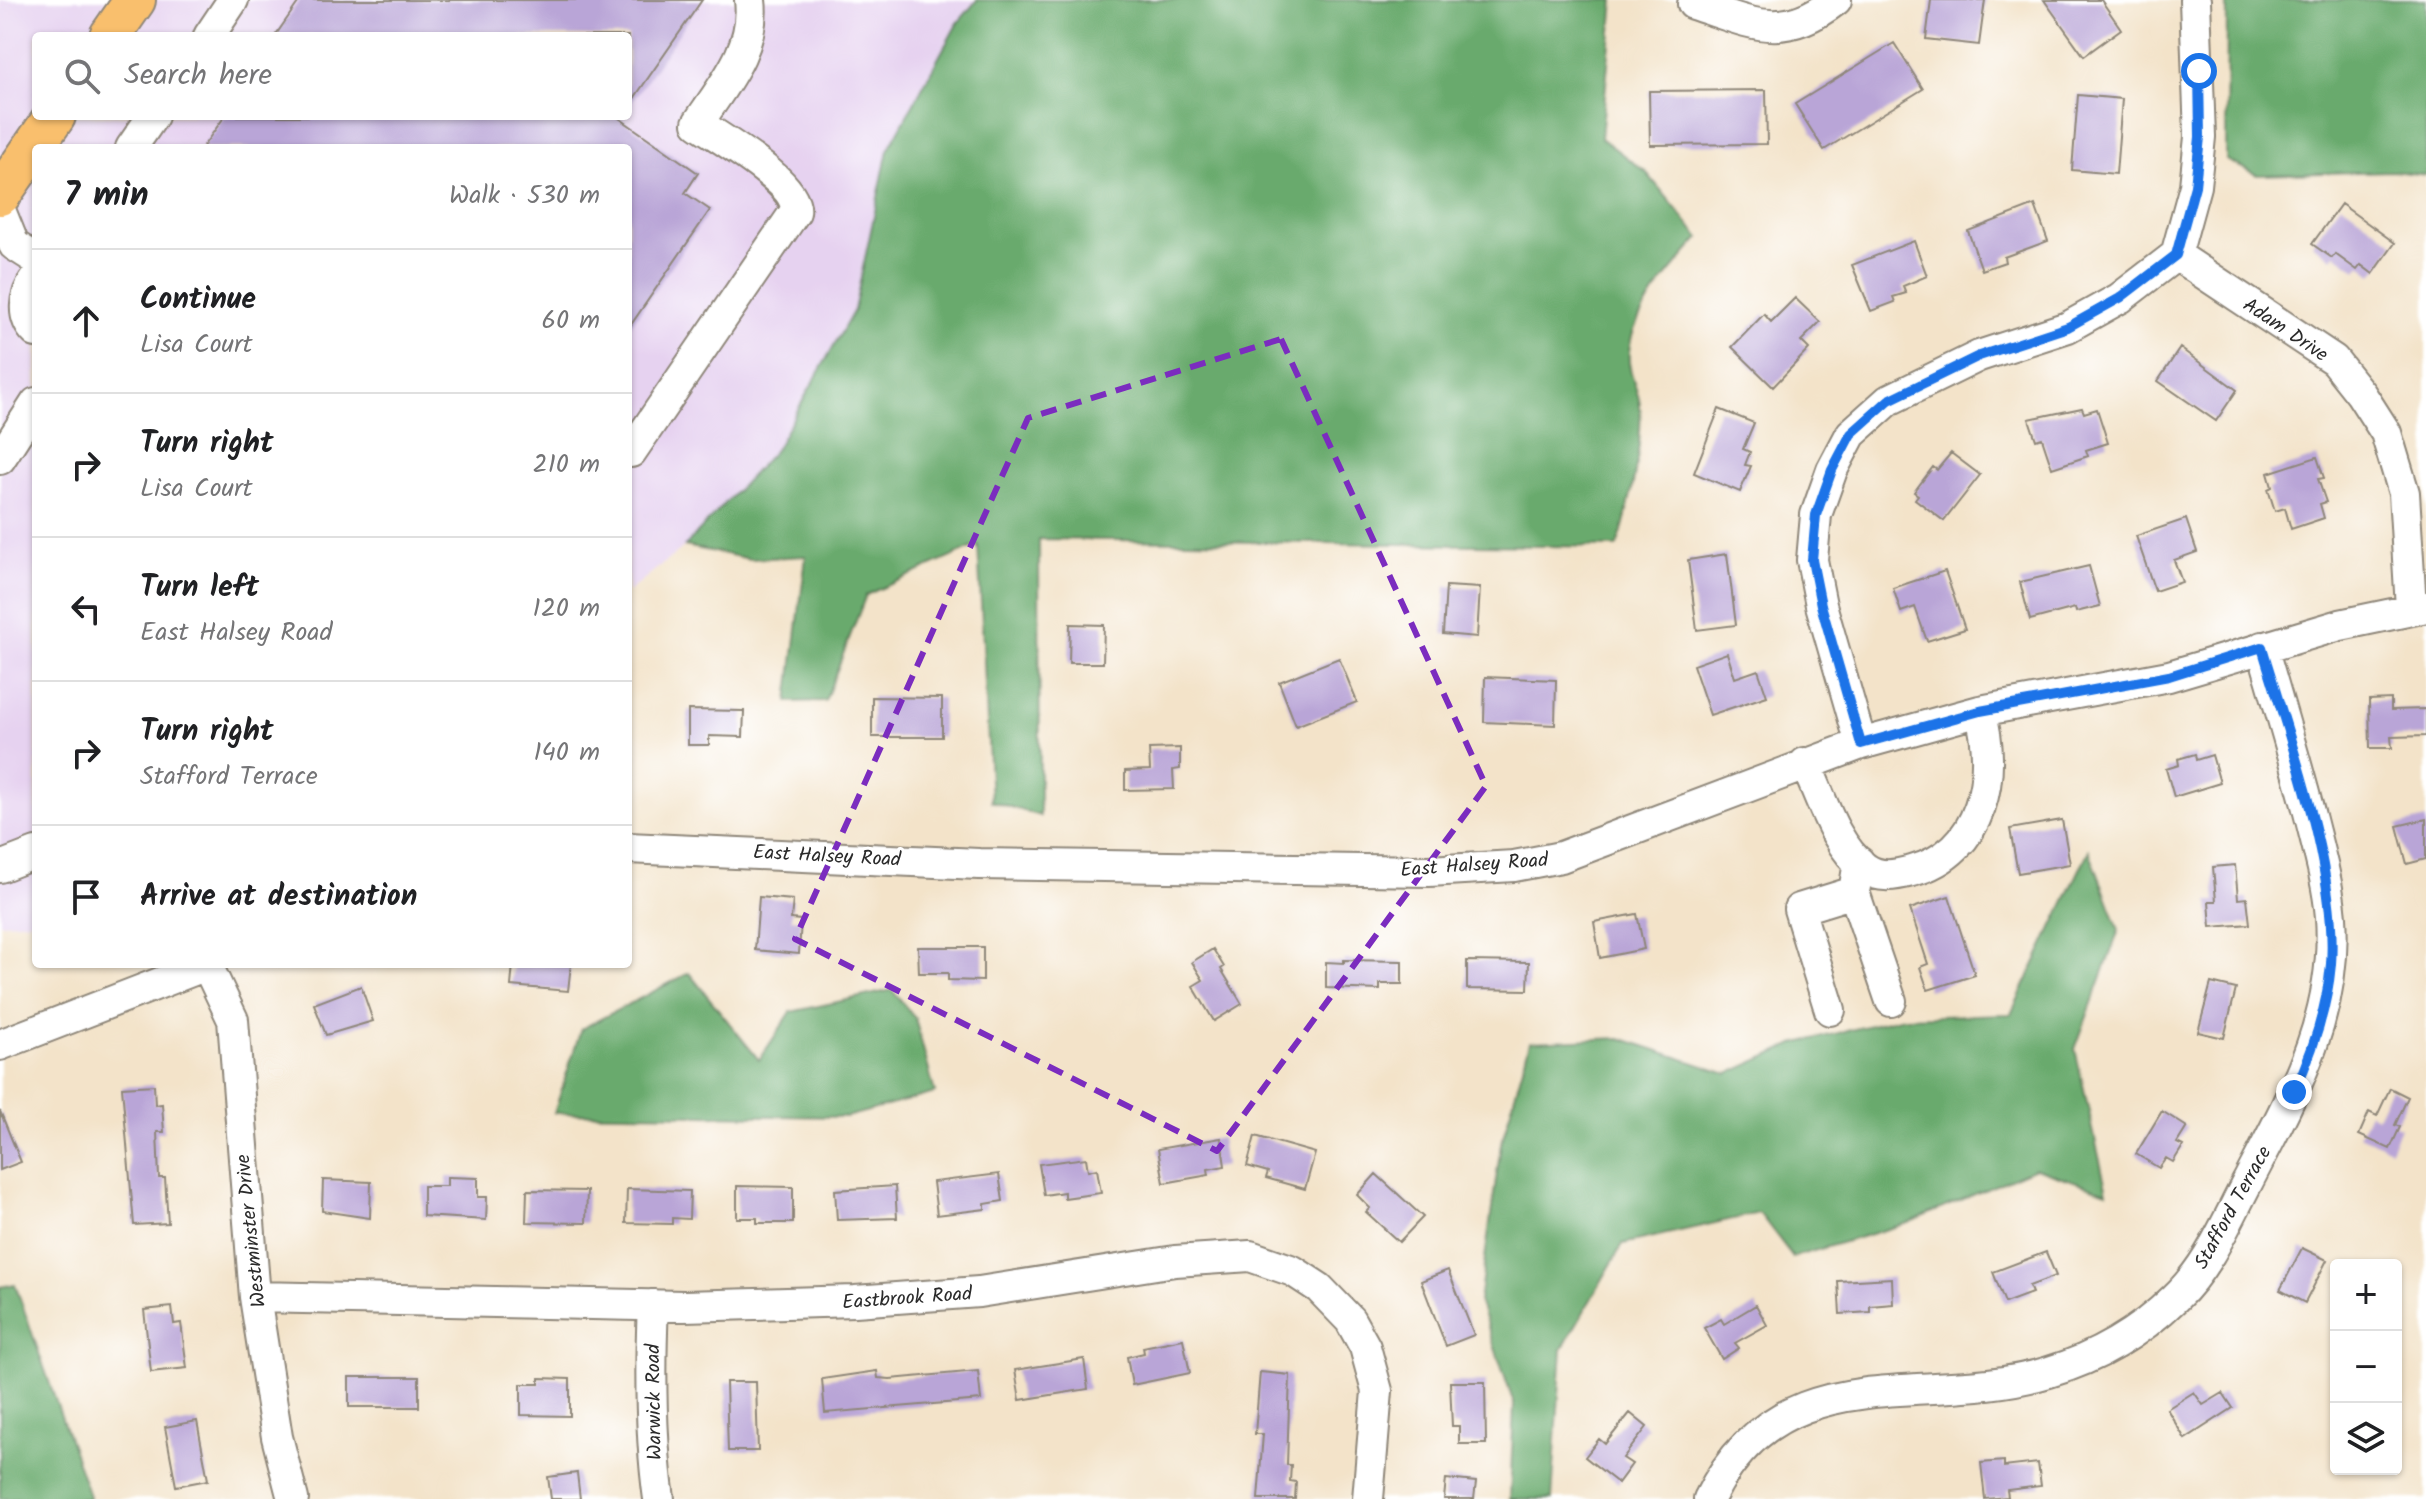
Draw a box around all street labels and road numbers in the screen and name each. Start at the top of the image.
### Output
street label: Adam Drive [2236,290,2334,371]
street label: East Halsey Road [752,837,903,877]
street label: East Halsey Road [1399,845,1550,887]
street label: Stafford Terrace [2187,1140,2281,1276]
street label: Westminster Drive [228,1153,276,1309]
street label: Eastbrook Road [841,1278,974,1319]
street label: Warwick Road [638,1343,672,1460]

